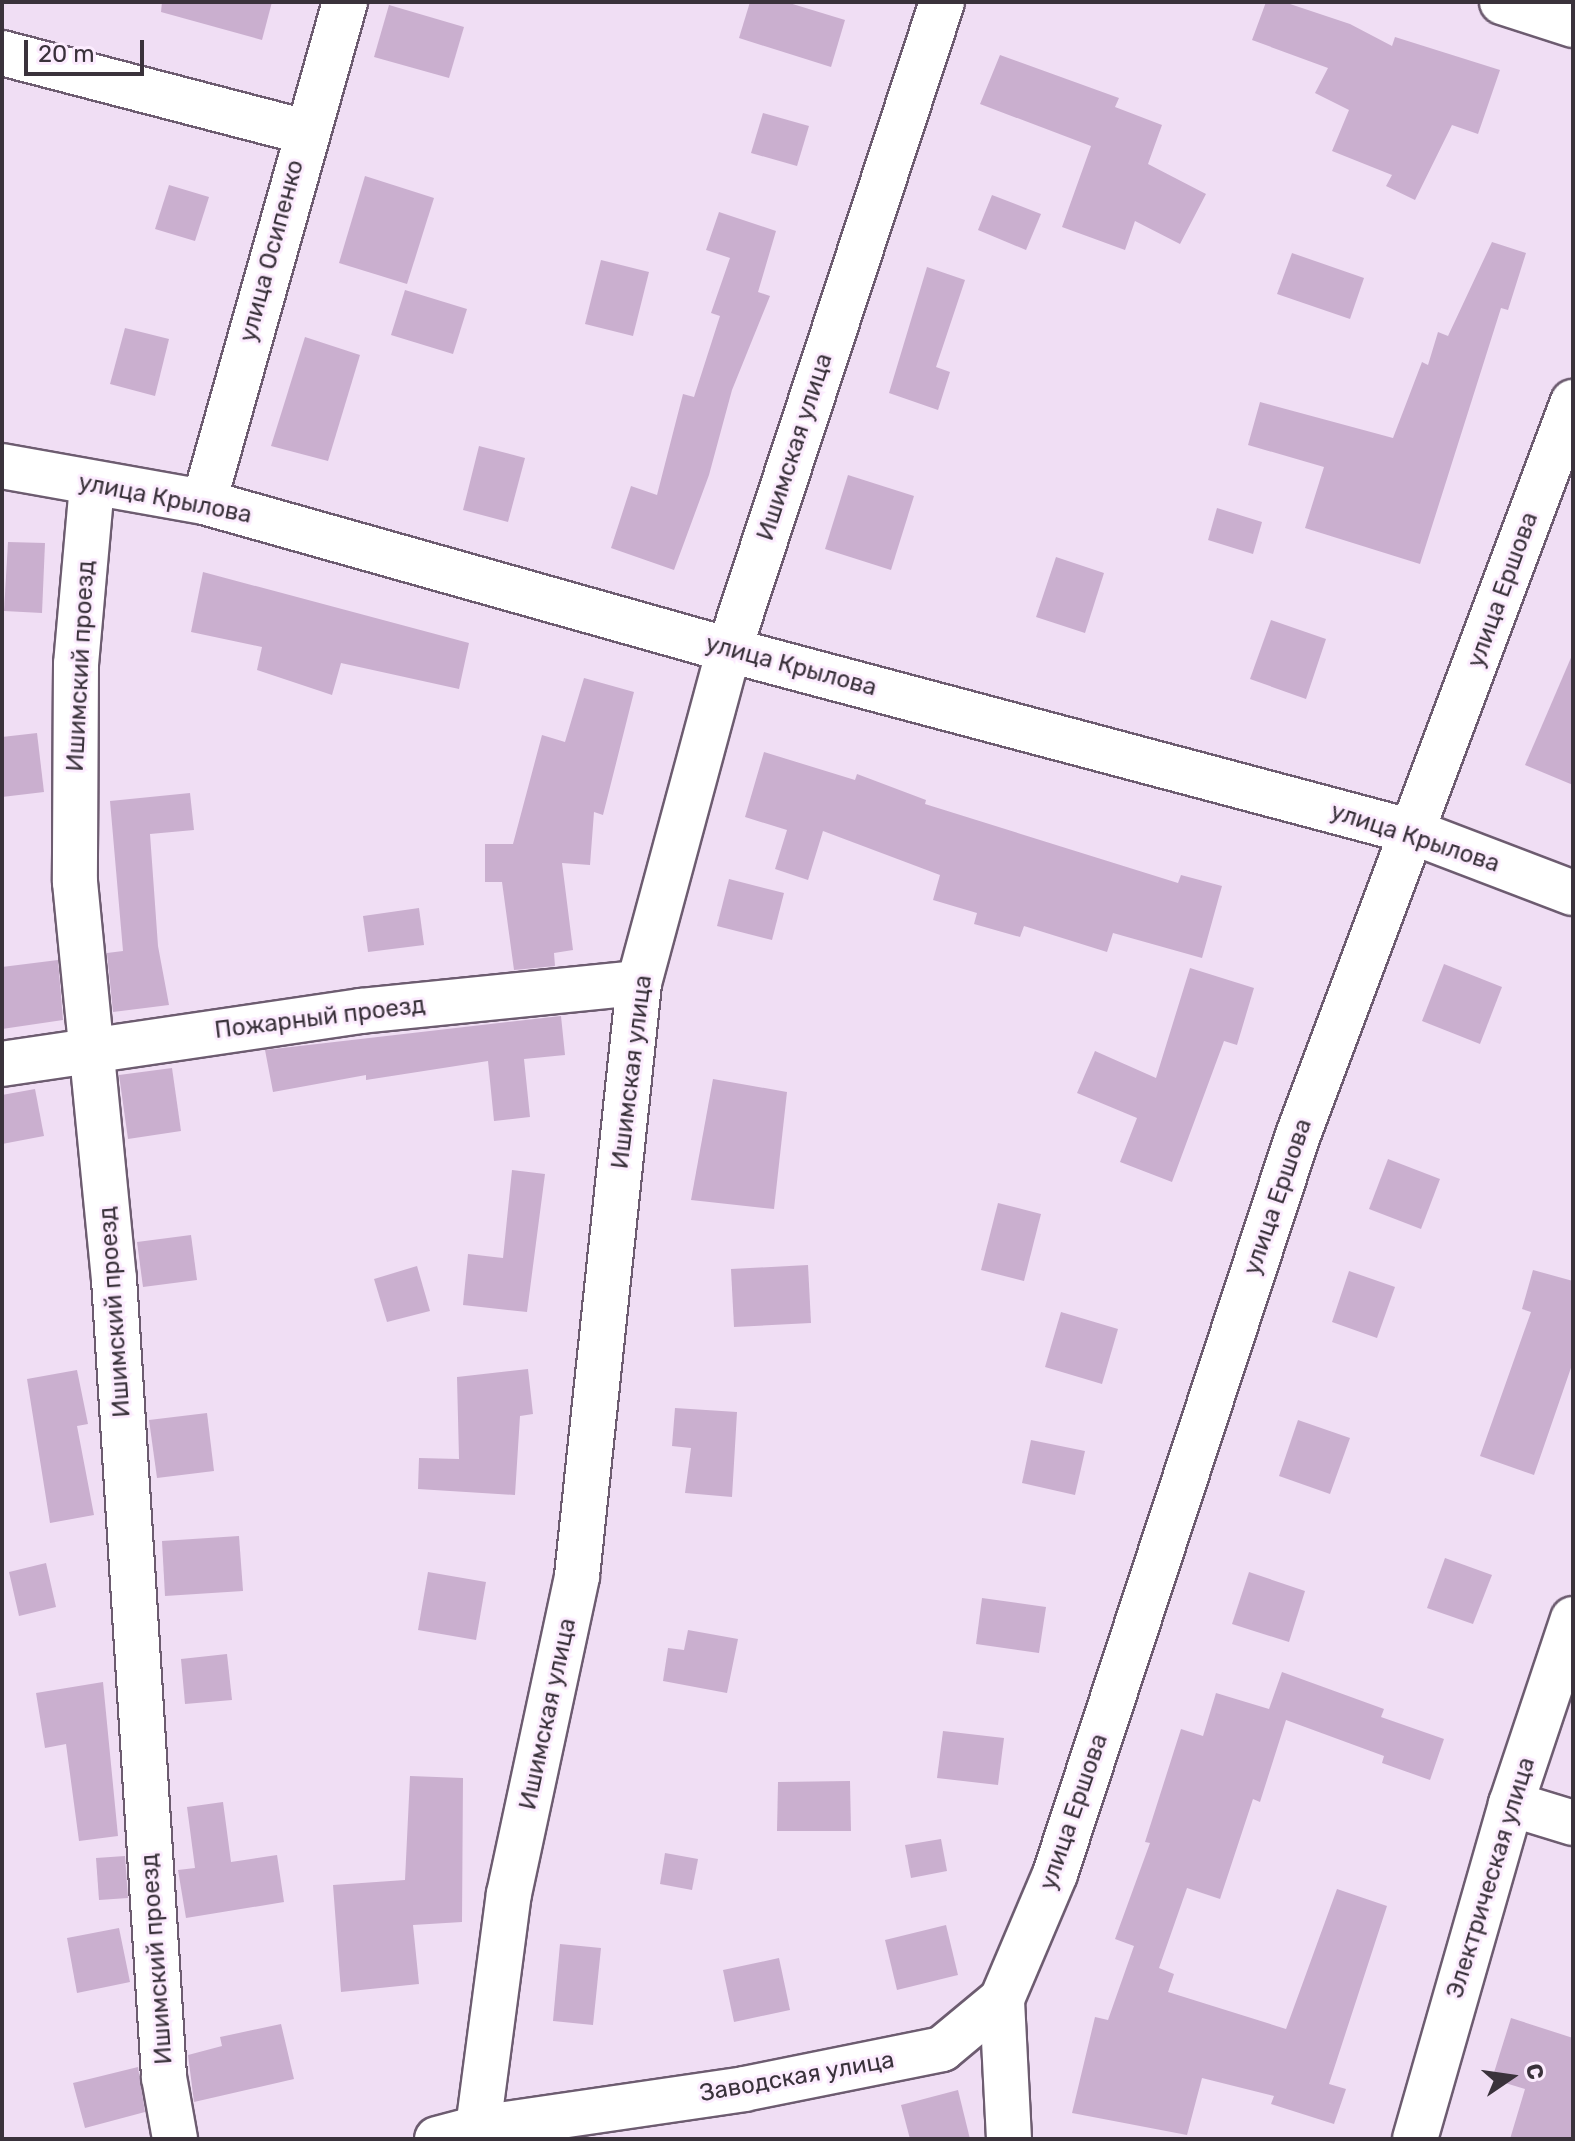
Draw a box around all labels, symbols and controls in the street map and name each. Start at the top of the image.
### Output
scale bar [28,24,148,74]
text: 20 m [38,40,95,68]
street label: улица Осипенко [234,157,310,345]
street label: Ишимская улица [751,350,839,544]
street label: улица Крылова [76,468,254,530]
street label: улица Ершова [1462,508,1544,672]
street label: Ишимский проезд [61,560,101,772]
street label: улица Крылова [702,629,880,703]
street label: улица Крылова [1327,797,1503,879]
street label: Ишимская улица [606,973,658,1171]
street label: Пожарный проезд [213,991,427,1045]
street label: улица Ершова [1238,1115,1318,1279]
street label: Ишимский проезд [93,1206,137,1418]
street label: Ишимская улица [514,1616,582,1812]
street label: улица Ершова [1034,1730,1114,1894]
street label: Электрическая улица [1441,1754,1541,2002]
street label: Ишимский проезд [135,1853,179,2065]
north arrow [1471,2037,1551,2117]
street label: Заводская улица [697,2046,897,2108]
text: С [1520,2061,1550,2082]

